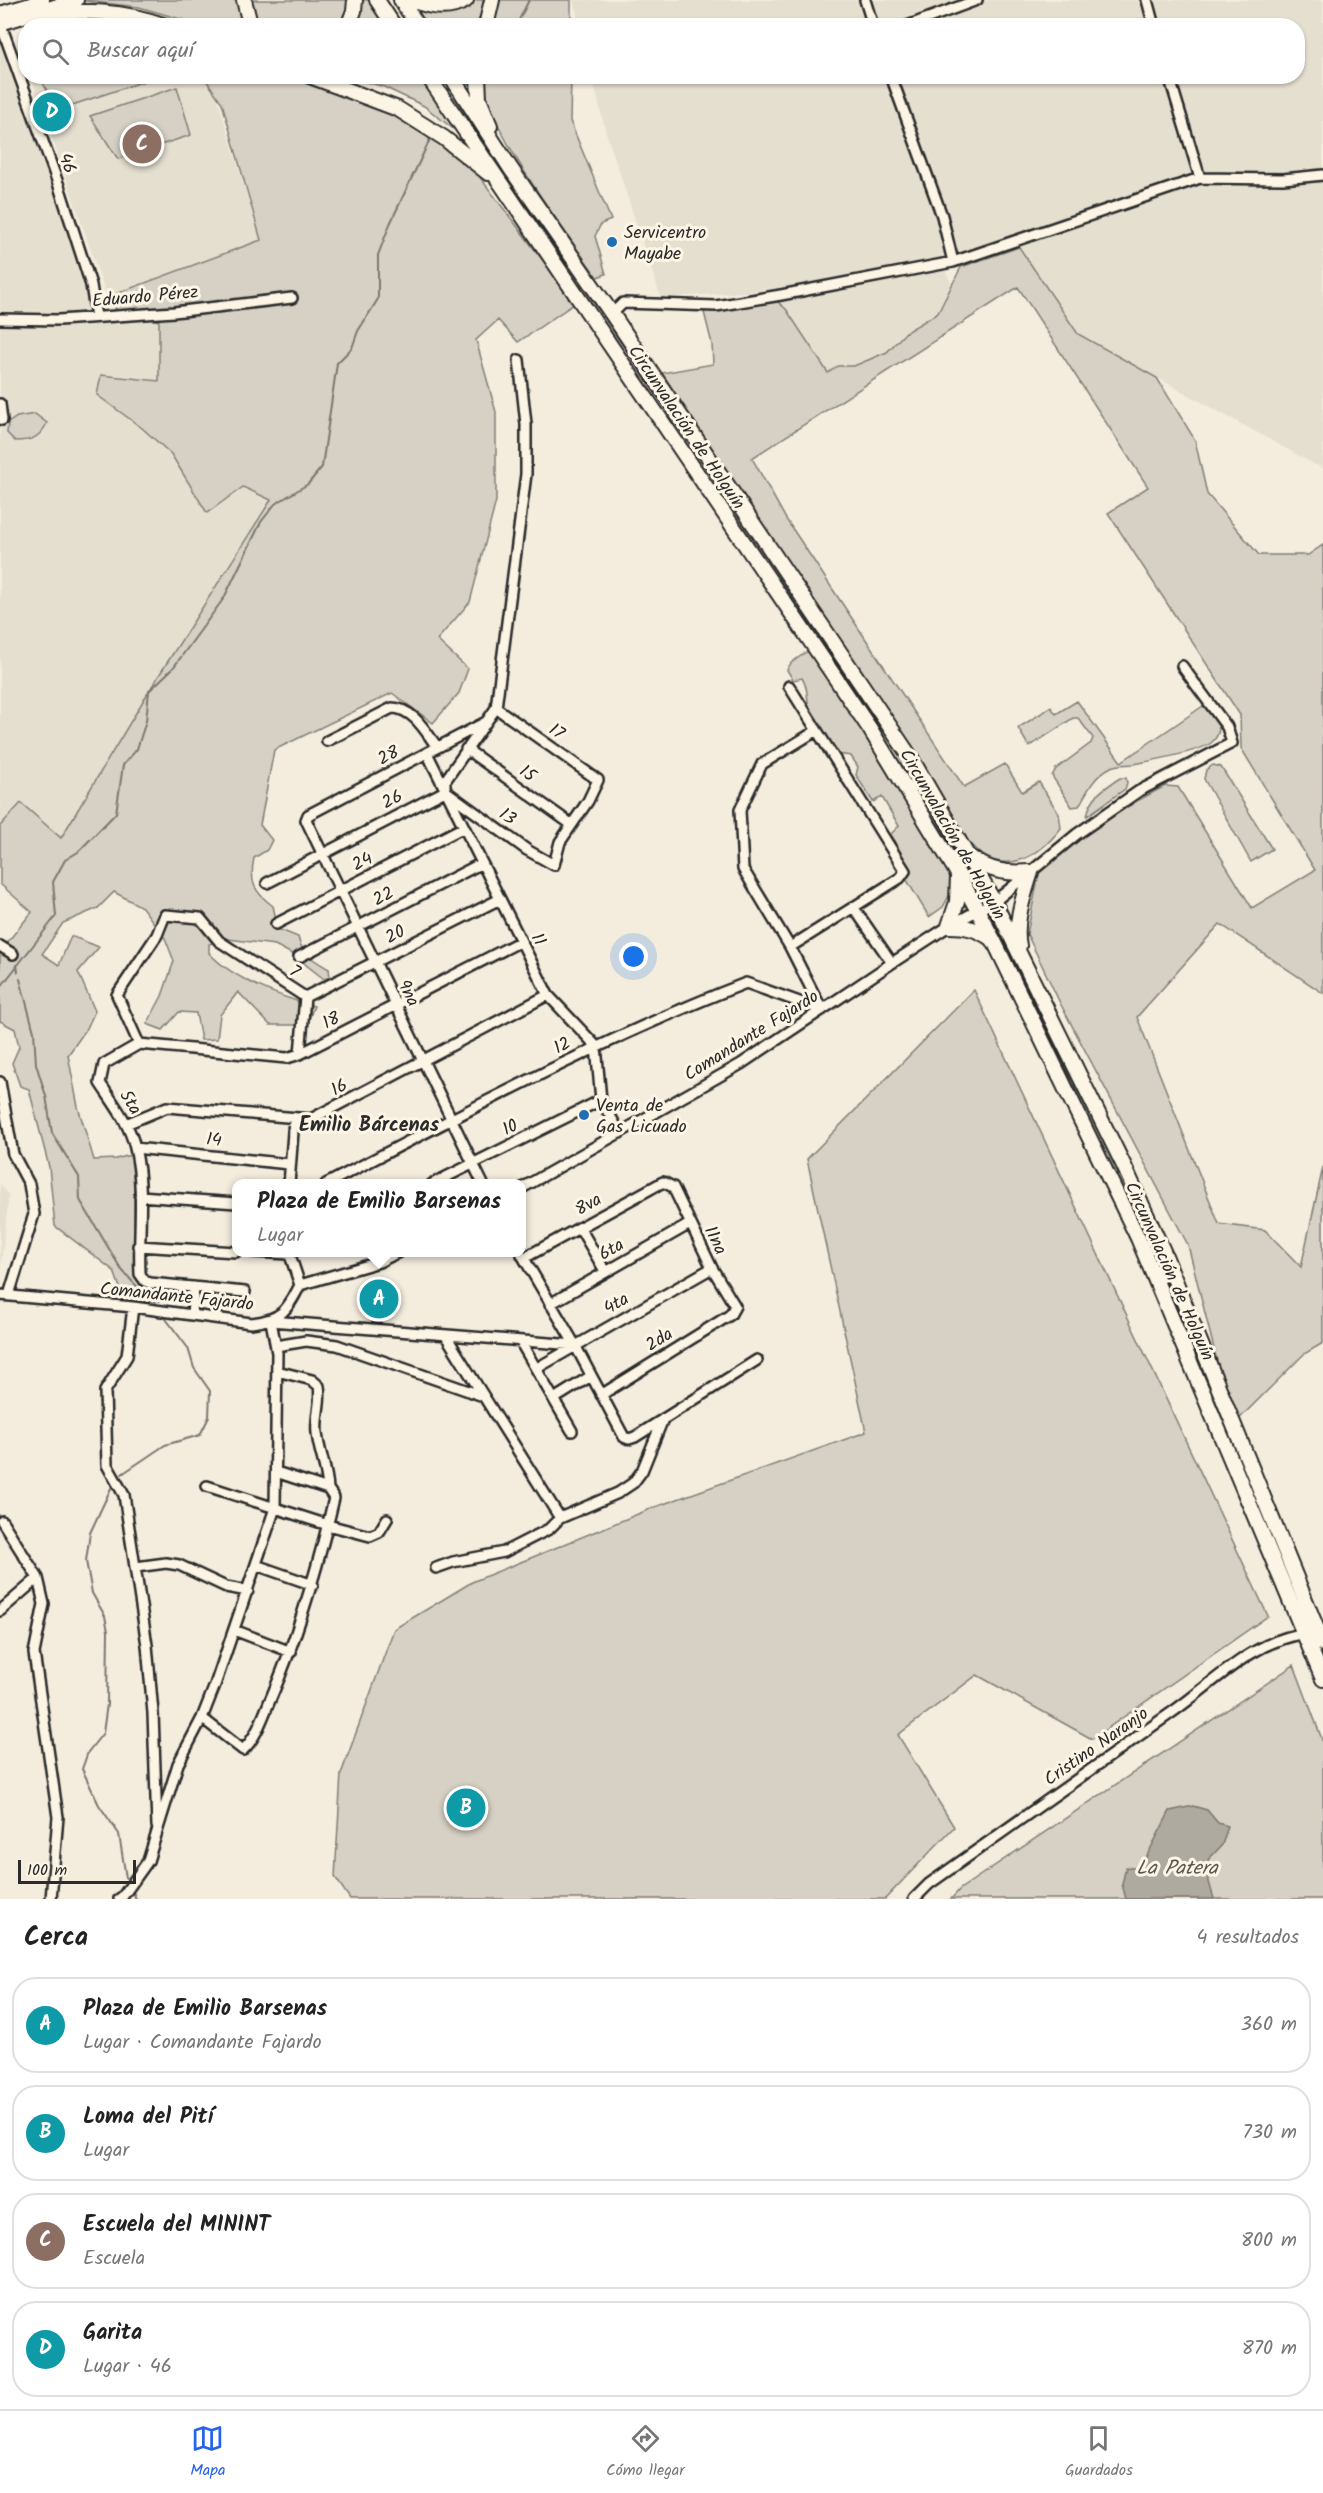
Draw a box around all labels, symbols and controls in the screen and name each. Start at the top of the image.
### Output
search box [18,18,1305,84]
text: Buscar aquí [87,34,194,69]
icon: search [39,35,72,68]
pin: D [32,90,72,134]
pin: C [122,122,162,166]
street label: 46 [50,149,84,178]
place label: Servicentro Mayabe [624,219,706,269]
marker: Servicentro Mayabe [605,235,619,249]
street label: Eduardo Pérez [91,278,200,317]
street label: Circunvalación de Holguín [620,340,752,516]
street label: 17 [542,716,571,749]
street label: 28 [372,738,405,774]
street label: Circunvalación de Holguín [891,744,1013,926]
street label: 15 [512,758,543,791]
street label: 26 [377,783,408,818]
street label: 13 [492,801,522,834]
street label: 24 [347,845,378,880]
street label: 22 [368,880,400,915]
street label: 20 [380,918,411,953]
street label: 11 [522,928,553,951]
your location [619,942,648,971]
street label: 7 [283,958,306,987]
street label: 9na [389,975,427,1012]
street label: Comandante Fajardo [679,983,825,1090]
street label: 18 [318,1005,346,1038]
street label: 12 [549,1030,576,1063]
street label: 16 [326,1072,353,1105]
street label: 5ta [111,1084,149,1121]
place label: Venta de Gas Licuado [596,1092,687,1142]
marker: Venta de Gas Licuado [577,1108,591,1122]
district label: Emilio Bárcenas [299,1110,440,1142]
street label: 10 [498,1112,524,1145]
street label: 14 [205,1125,223,1156]
street label: Circunvalación de Holguín [1116,1177,1221,1366]
popup [232,1179,526,1257]
text: Plaza de Emilio Barsenas [257,1185,501,1220]
street label: 8va [570,1186,608,1225]
text: Lugar [257,1220,303,1252]
street label: 11na [695,1221,734,1260]
street label: 6ta [593,1231,630,1269]
street label: Comandante Fajardo [98,1275,255,1320]
pin: A [360,1276,398,1322]
street label: 4ta [599,1285,635,1323]
street label: 2da [640,1321,679,1360]
street label: Cristino Naranjo [1038,1700,1155,1794]
pin: B [446,1786,486,1830]
water label: La Patera [1136,1853,1219,1885]
scale bar [18,1857,136,1884]
text: 100 m [27,1858,67,1883]
text: Cerca [24,1917,88,1959]
text: 4 resultados [1197,1922,1299,1954]
text: Plaza de Emilio Barsenas [83,1992,327,2027]
text: A [39,2009,52,2041]
text: 360 m [1241,2009,1297,2041]
text: Lugar · Comandante Fajardo [83,2027,322,2059]
text: Loma del Pití [83,2100,213,2135]
text: B [39,2117,52,2149]
text: 730 m [1242,2117,1297,2149]
text: Lugar [83,2135,129,2167]
text: Escuela del MININT [83,2208,270,2243]
text: C [39,2225,52,2257]
text: 800 m [1241,2225,1297,2257]
text: Escuela [83,2243,145,2275]
text: Garita [83,2316,142,2351]
text: D [39,2333,52,2365]
text: 870 m [1242,2333,1297,2365]
text: Lugar · 46 [83,2351,172,2383]
tab: Mapa [190,2422,225,2483]
tab: Cómo llegar [606,2422,685,2483]
tab: Guardados [1065,2422,1133,2483]

